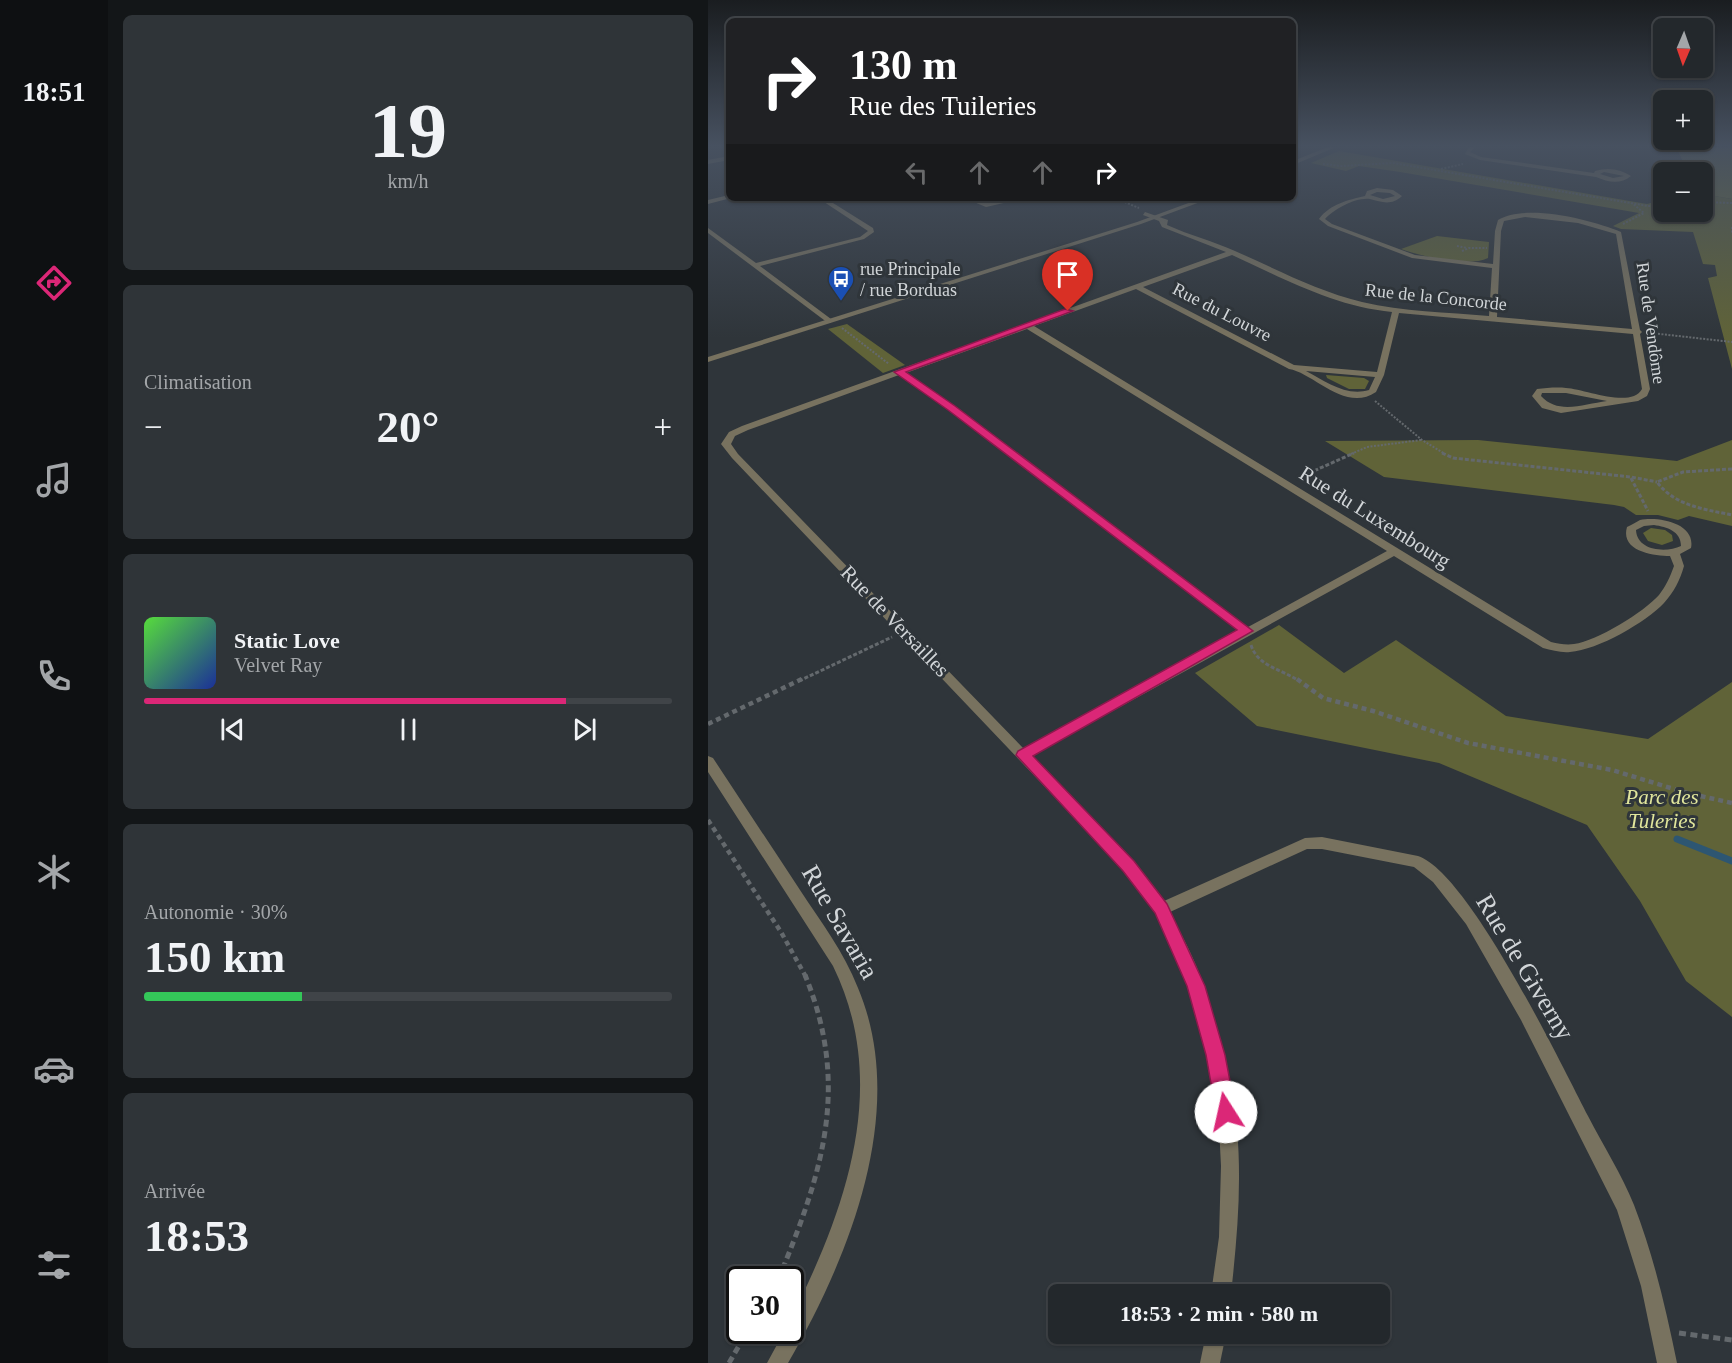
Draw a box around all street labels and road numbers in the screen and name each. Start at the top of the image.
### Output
street label: Rue de Vendôme [1633,261,1669,385]
street label: Rue du Louvre [1169,279,1275,345]
street label: Rue de la Concorde [1364,280,1508,314]
street label: Rue du Luxembourg [1295,461,1455,573]
street label: Rue de Versailles [836,560,954,682]
street label: Rue Savaria [796,860,884,984]
street label: Rue de Giverny [1470,889,1580,1045]

